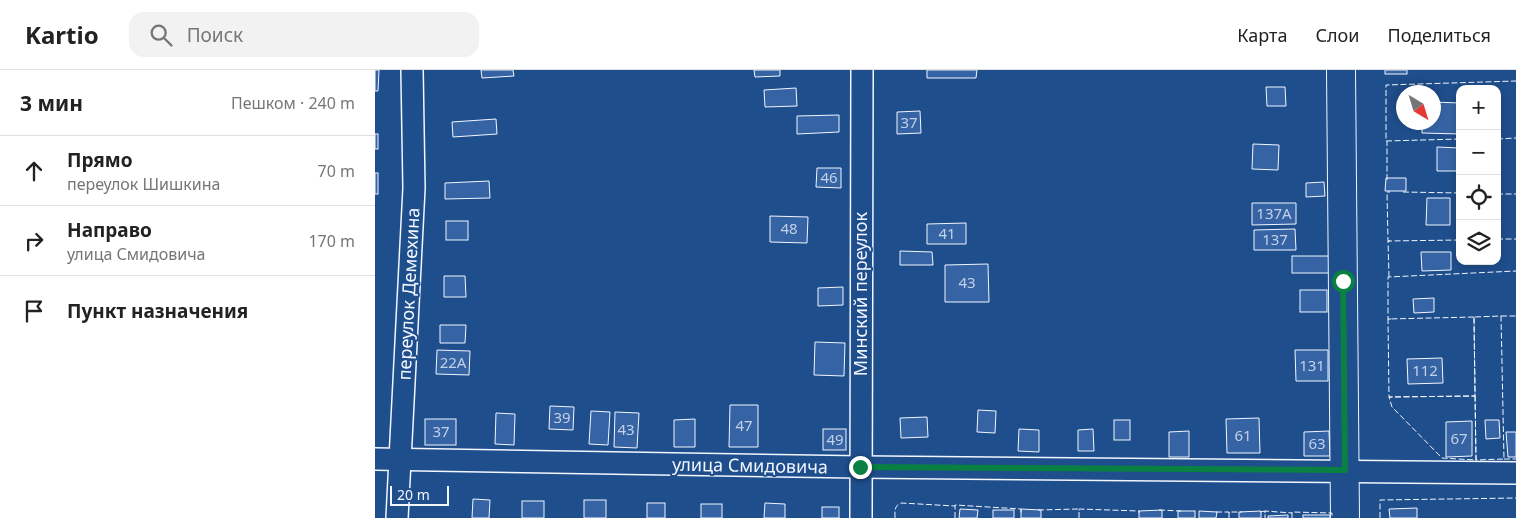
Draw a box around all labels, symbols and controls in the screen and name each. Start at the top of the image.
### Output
search box [129,12,479,57]
text: Kartio [25,18,99,51]
icon: search [147,21,175,49]
text: Поиск [187,22,243,48]
text: Карта [1237,23,1287,47]
text: Слои [1315,23,1359,47]
text: Поделиться [1387,23,1491,47]
north arrow [1396,85,1441,130]
map controls [1456,85,1501,265]
button: + [1456,85,1501,130]
text: 3 мин [20,89,83,117]
text: Пешком · 240 m [231,92,355,114]
house number: 37 [900,112,918,132]
button: − [1456,130,1501,175]
text: Прямо [67,147,133,173]
icon: ahead [20,157,48,185]
text: 70 m [318,160,355,182]
house number: 46 [820,167,838,187]
text: переулок Шишкина [67,173,220,195]
button: locate [1456,175,1501,220]
house number: 137А [1256,203,1292,223]
street label: переулок Демехина [391,207,425,381]
street label: Минский переулок [848,211,872,376]
text: Направо [67,217,152,243]
house number: 48 [780,218,798,238]
button: layers [1456,220,1501,265]
house number: 41 [938,223,956,243]
icon: right [20,227,48,255]
house number: 137 [1262,229,1288,249]
text: 170 m [308,230,355,252]
text: улица Смидовича [67,243,205,265]
route start [1332,270,1355,293]
house number: 43 [958,272,976,292]
icon: arrive [20,297,48,325]
text: Пункт назначения [67,298,248,324]
house number: 22А [440,352,467,372]
house number: 131 [1299,355,1325,375]
house number: 112 [1412,360,1438,380]
house number: 39 [553,407,571,427]
house number: 47 [735,415,753,435]
house number: 43 [617,419,635,439]
house number: 37 [432,421,450,441]
house number: 61 [1234,425,1252,445]
house number: 67 [1450,428,1468,448]
house number: 49 [826,429,844,449]
house number: 63 [1308,433,1326,453]
street label: улица Смидовича [672,452,828,478]
route end [849,456,872,479]
scale bar [390,483,449,506]
text: 20 m [397,485,430,504]

